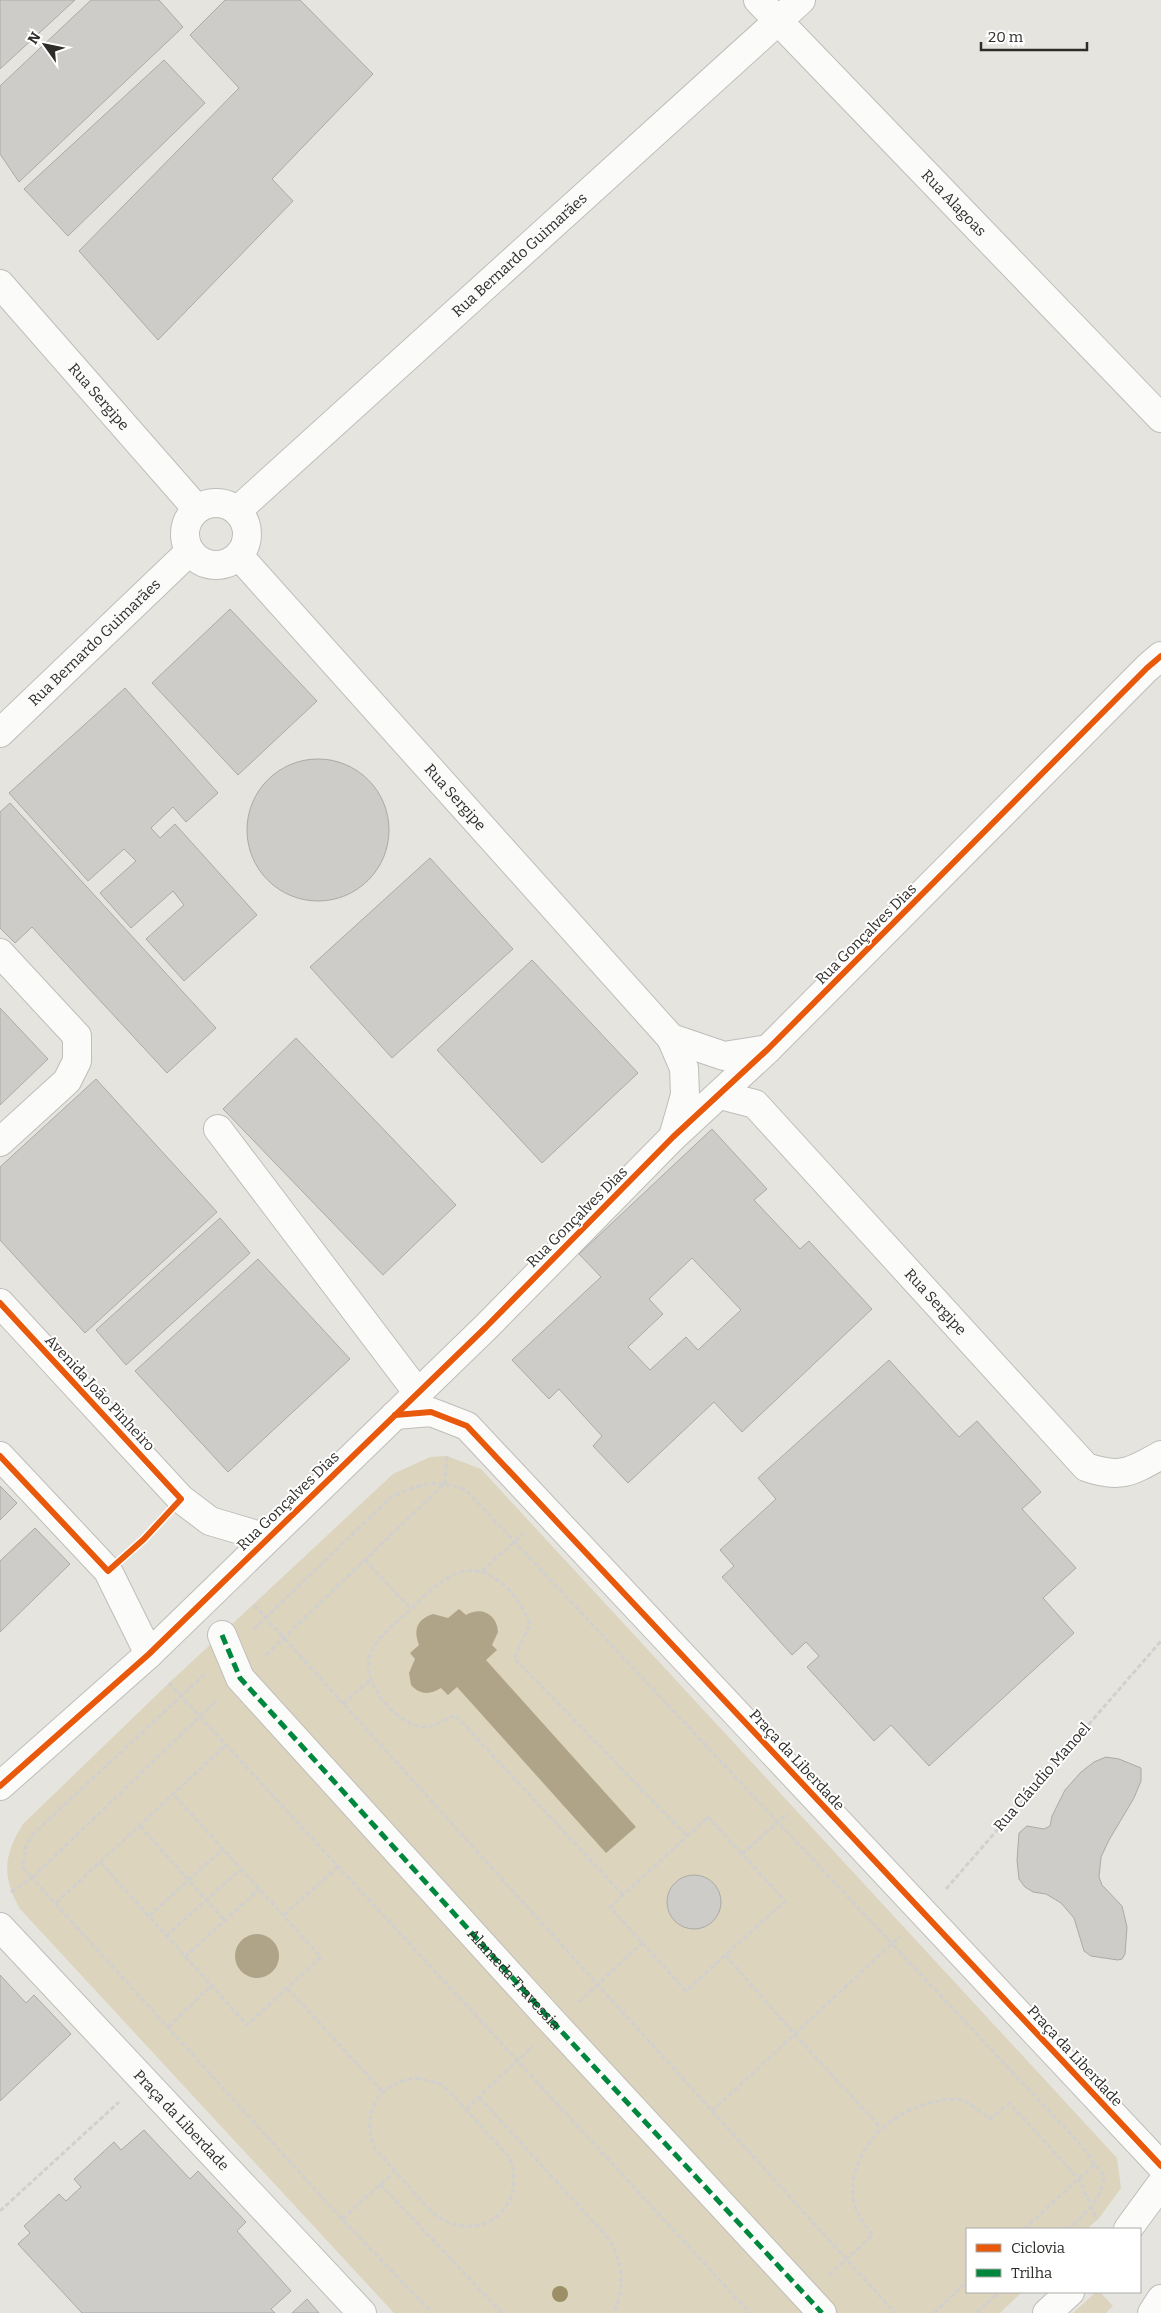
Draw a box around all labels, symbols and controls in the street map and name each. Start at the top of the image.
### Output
north arrow [20,20,70,70]
scale bar [981,20,1087,52]
text: 20 m [988,28,1024,46]
text: N [24,29,45,47]
street label: Rua Alagoas [918,166,990,240]
street label: Rua Bernardo Guimarães [448,189,591,321]
street label: Rua Sergipe [65,360,133,434]
street label: Rua Bernardo Guimarães [25,575,164,710]
street label: Rua Sergipe [421,760,490,834]
street label: Rua Gonçalves Dias [812,880,920,988]
street label: Rua Gonçalves Dias [523,1163,631,1271]
street label: Rua Sergipe [901,1265,970,1339]
street label: Avenida João Pinheiro [41,1331,159,1455]
street label: Rua Gonçalves Dias [233,1448,343,1554]
street label: Praça da Liberdade [746,1706,848,1814]
street label: Rua Cláudio Manoel [990,1719,1094,1835]
street label: Alameda Travessia [463,1925,565,2034]
street label: Praça da Liberdade [1024,2002,1126,2110]
street label: Praça da Liberdade [130,2066,233,2174]
legend [966,2228,1141,2293]
text: Ciclovia [1011,2239,1065,2257]
text: Trilha [1011,2264,1052,2282]

